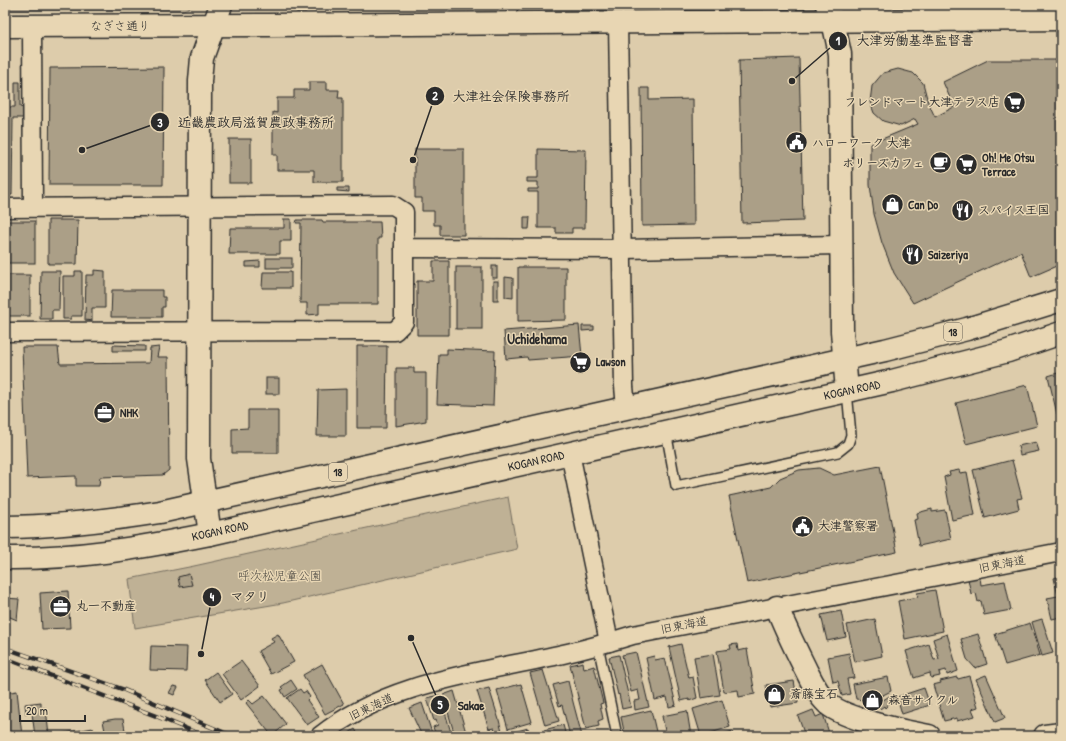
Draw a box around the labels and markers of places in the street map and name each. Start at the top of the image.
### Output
callout: 大津労働基準監督書 [828,28,981,53]
callout: 大津社会保険事務所 [425,84,578,109]
supermarket icon: フレンドマート大津テラス店 [1002,89,1028,115]
place label: フレンドマート大津テラス店 [844,93,1000,110]
callout: 近畿農政局滋賀農政事務所 [150,110,342,135]
public building icon: ハローワーク 大津 [783,130,809,156]
place label: ハローワーク 大津 [812,134,911,151]
place label: Oh! Me Otsu Terrace [981,149,1035,180]
cafe icon: ホリーズカフェ [927,150,953,176]
supermarket icon: Oh! Me Otsu Terrace [953,152,979,178]
place label: ホリーズカフェ [842,154,924,171]
shop icon: Can Do [880,192,906,218]
place label: Can Do [908,196,938,213]
restaurant icon: スパイス王国 [950,197,976,223]
place label: スパイス王国 [978,201,1050,218]
restaurant icon: Saizeriya [899,242,925,268]
place label: Saizeriya [928,246,968,264]
supermarket icon: Lawson [567,349,593,375]
place label: Lawson [596,353,626,370]
office icon: NHK [92,400,118,426]
place label: NHK [120,404,139,421]
public building icon: 大津警察署 [789,513,815,539]
place label: 大津警察署 [818,517,878,534]
callout: マタリ [202,584,277,609]
office icon: 丸一不動産 [48,593,74,619]
place label: 丸一不動産 [76,597,136,614]
shop icon: 斎藤宝石 [762,681,788,707]
place label: 斎藤宝石 [790,685,838,702]
shop icon: 森音サイクル [859,687,885,713]
place label: 森音サイクル [888,691,959,708]
callout: Sakae [430,692,492,717]

